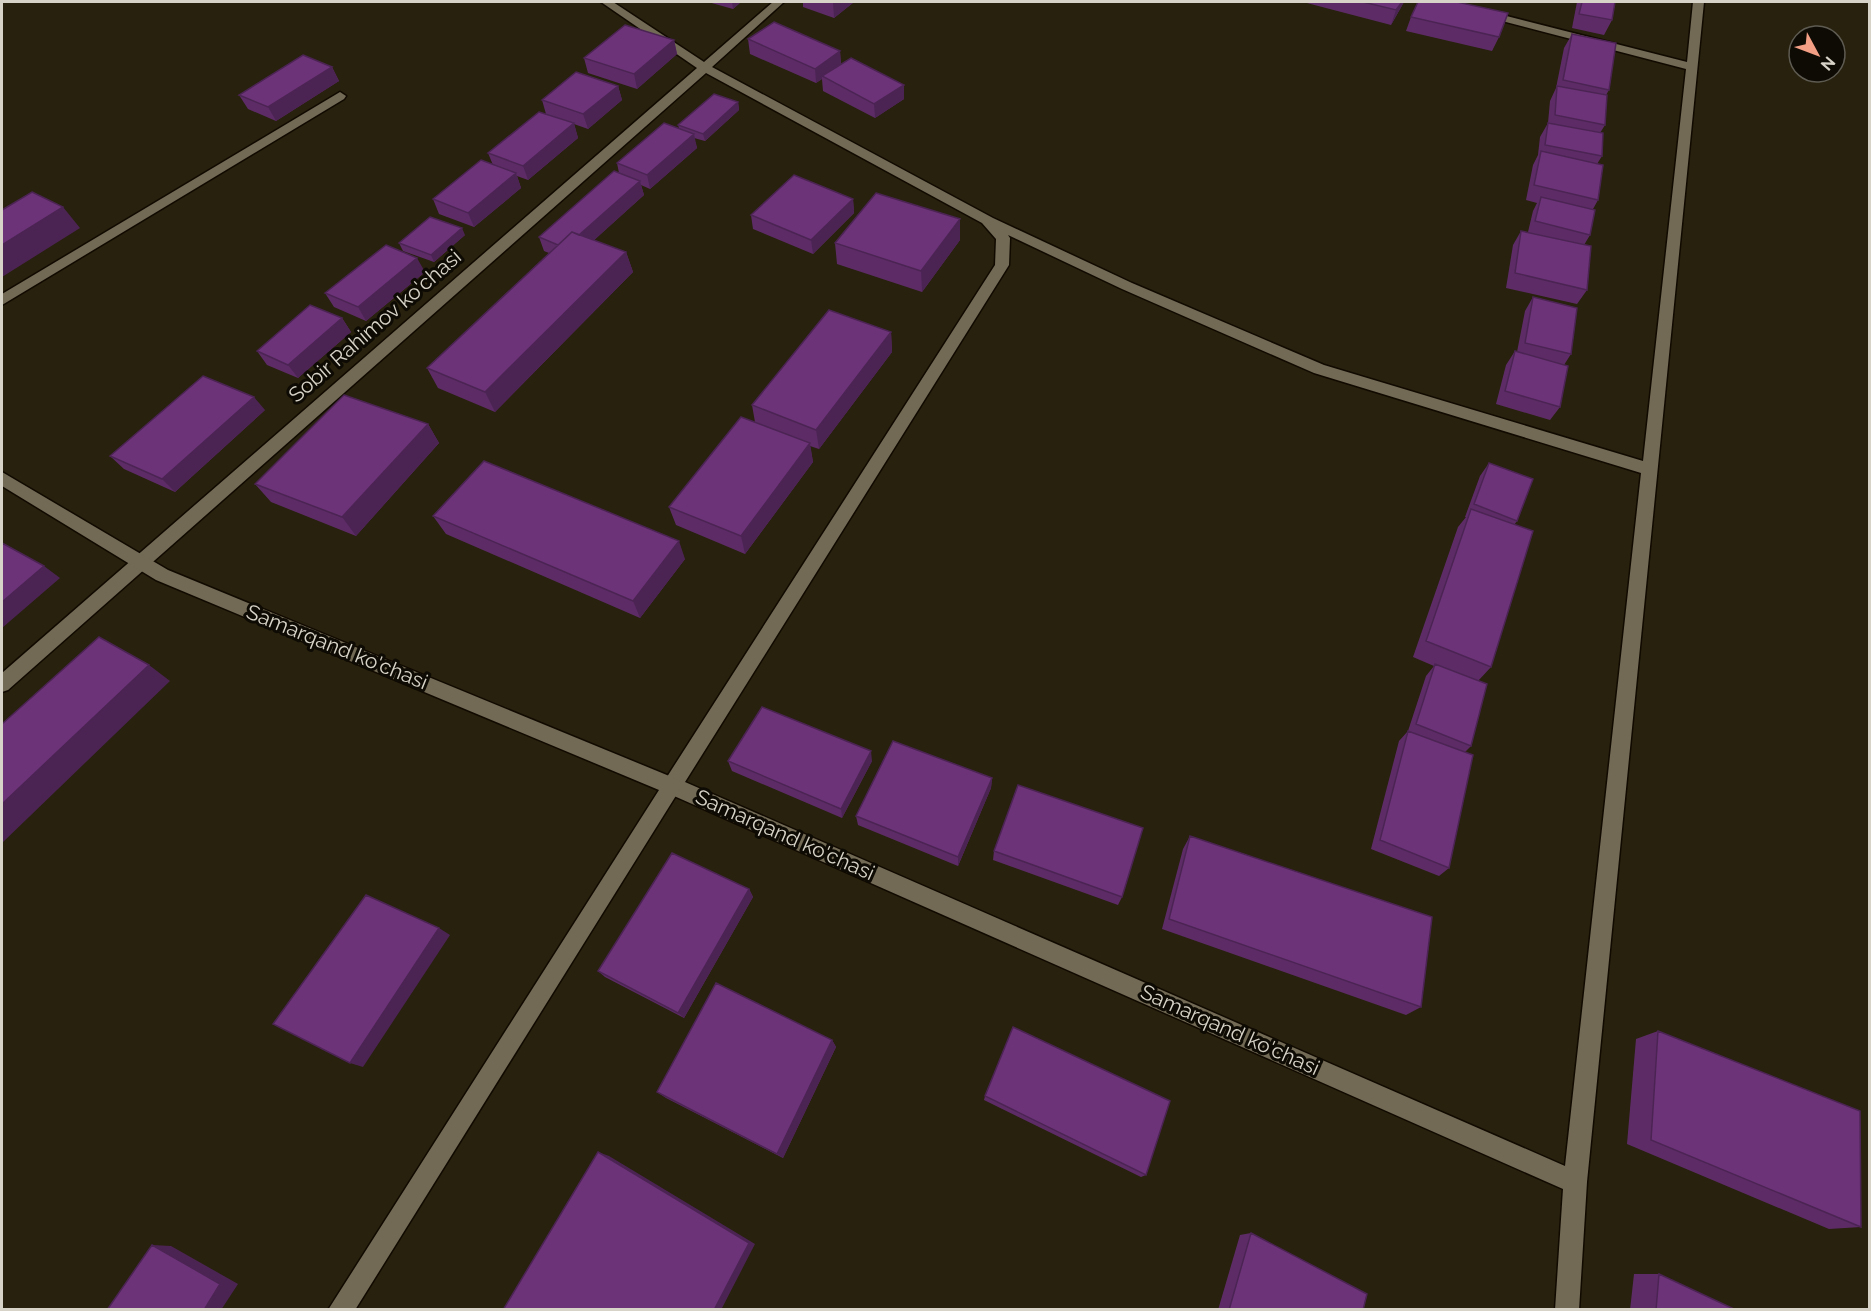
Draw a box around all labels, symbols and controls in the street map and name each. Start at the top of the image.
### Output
north arrow [1787,24,1847,84]
text: N [1817,53,1839,74]
street label: Sobir Rahimov ko'chasi [283,244,466,407]
street label: Samarqand ko'chasi [243,599,431,694]
street label: Samarqand ko'chasi [692,784,879,885]
street label: Samarqand ko'chasi [1137,979,1324,1080]

